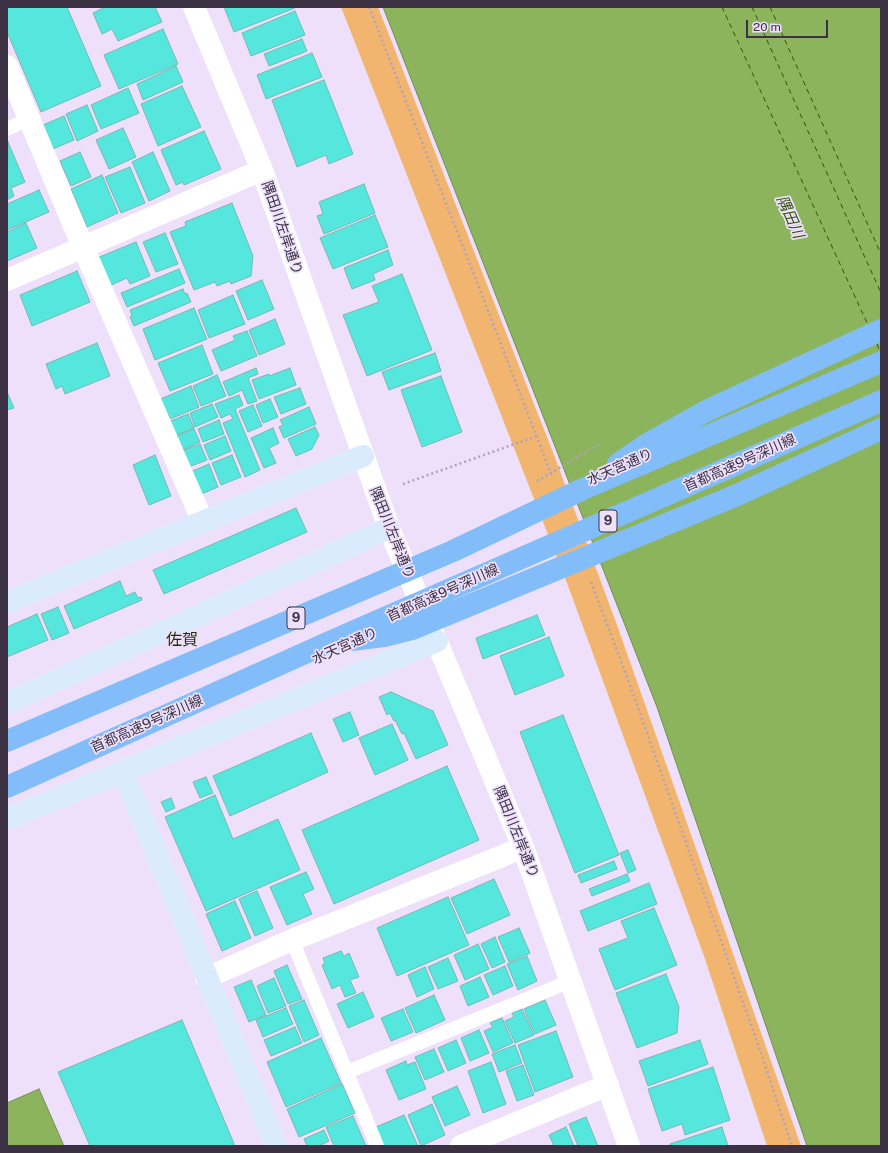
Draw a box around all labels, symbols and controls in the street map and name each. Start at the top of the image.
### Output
scale bar [748,12,830,38]
text: 20 m [753,20,781,34]
street label: 隅田川左岸通り [258,179,306,277]
water label: 隅田川 [773,193,807,241]
street label: 首都高速9号深川線 [681,431,799,495]
street label: 水天宮通り [585,445,655,489]
street label: 隅田川左岸通り [366,484,418,582]
road number: 9 [599,510,617,532]
street label: 首都高速9号深川線 [384,561,502,625]
road number: 9 [287,607,305,629]
street label: 水天宮通り [310,624,380,668]
district label: 佐賀 [166,630,198,650]
street label: 首都高速9号深川線 [88,692,206,756]
street label: 隅田川左岸通り [490,783,542,881]

